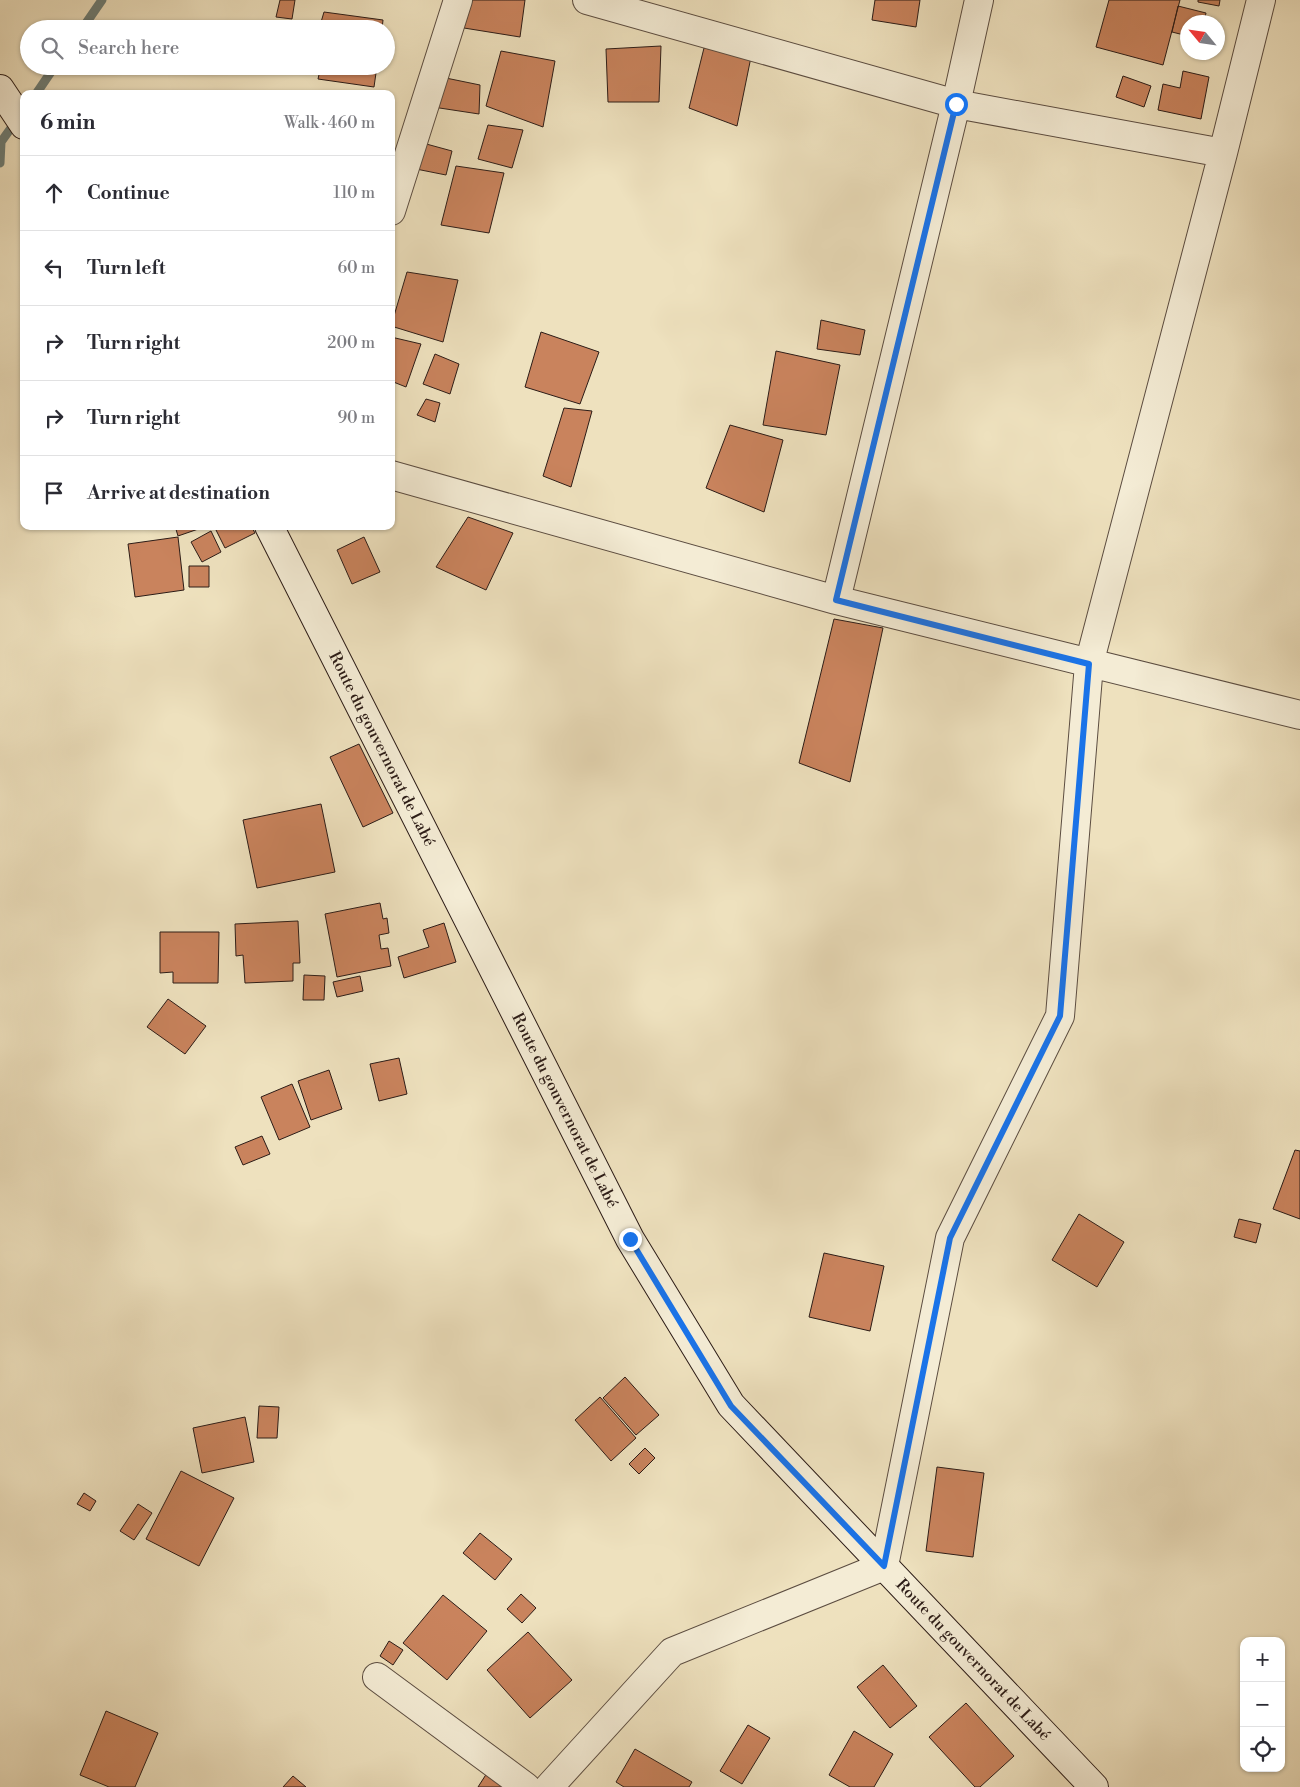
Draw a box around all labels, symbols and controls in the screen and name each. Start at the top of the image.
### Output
north arrow [1180,15,1225,60]
search box [20,20,395,75]
icon: search [38,34,66,62]
text: Search here [78,36,179,60]
route start [945,93,968,116]
text: 6 min [40,110,95,136]
text: Walk · 460 m [284,113,375,133]
icon: ahead [40,179,68,207]
text: Continue [87,181,170,205]
text: 110 m [333,183,375,203]
icon: left [40,254,68,282]
text: Turn left [87,256,166,280]
text: 60 m [337,258,375,278]
icon: right [40,329,68,357]
text: Turn right [87,331,180,355]
text: 200 m [327,333,375,353]
icon: right [40,404,68,432]
text: Turn right [87,406,180,430]
text: 90 m [337,408,375,428]
icon: arrive [40,479,68,507]
text: Arrive at destination [87,481,270,505]
street label: Route du gouvernorat de Labé [324,648,440,850]
street label: Route du gouvernorat de Labé [507,1010,623,1211]
route end [619,1228,642,1251]
street label: Route du gouvernorat de Labé [892,1575,1055,1745]
map controls [1240,1637,1285,1772]
button: + [1240,1637,1285,1682]
button: − [1240,1682,1285,1727]
button: locate [1240,1727,1285,1772]

